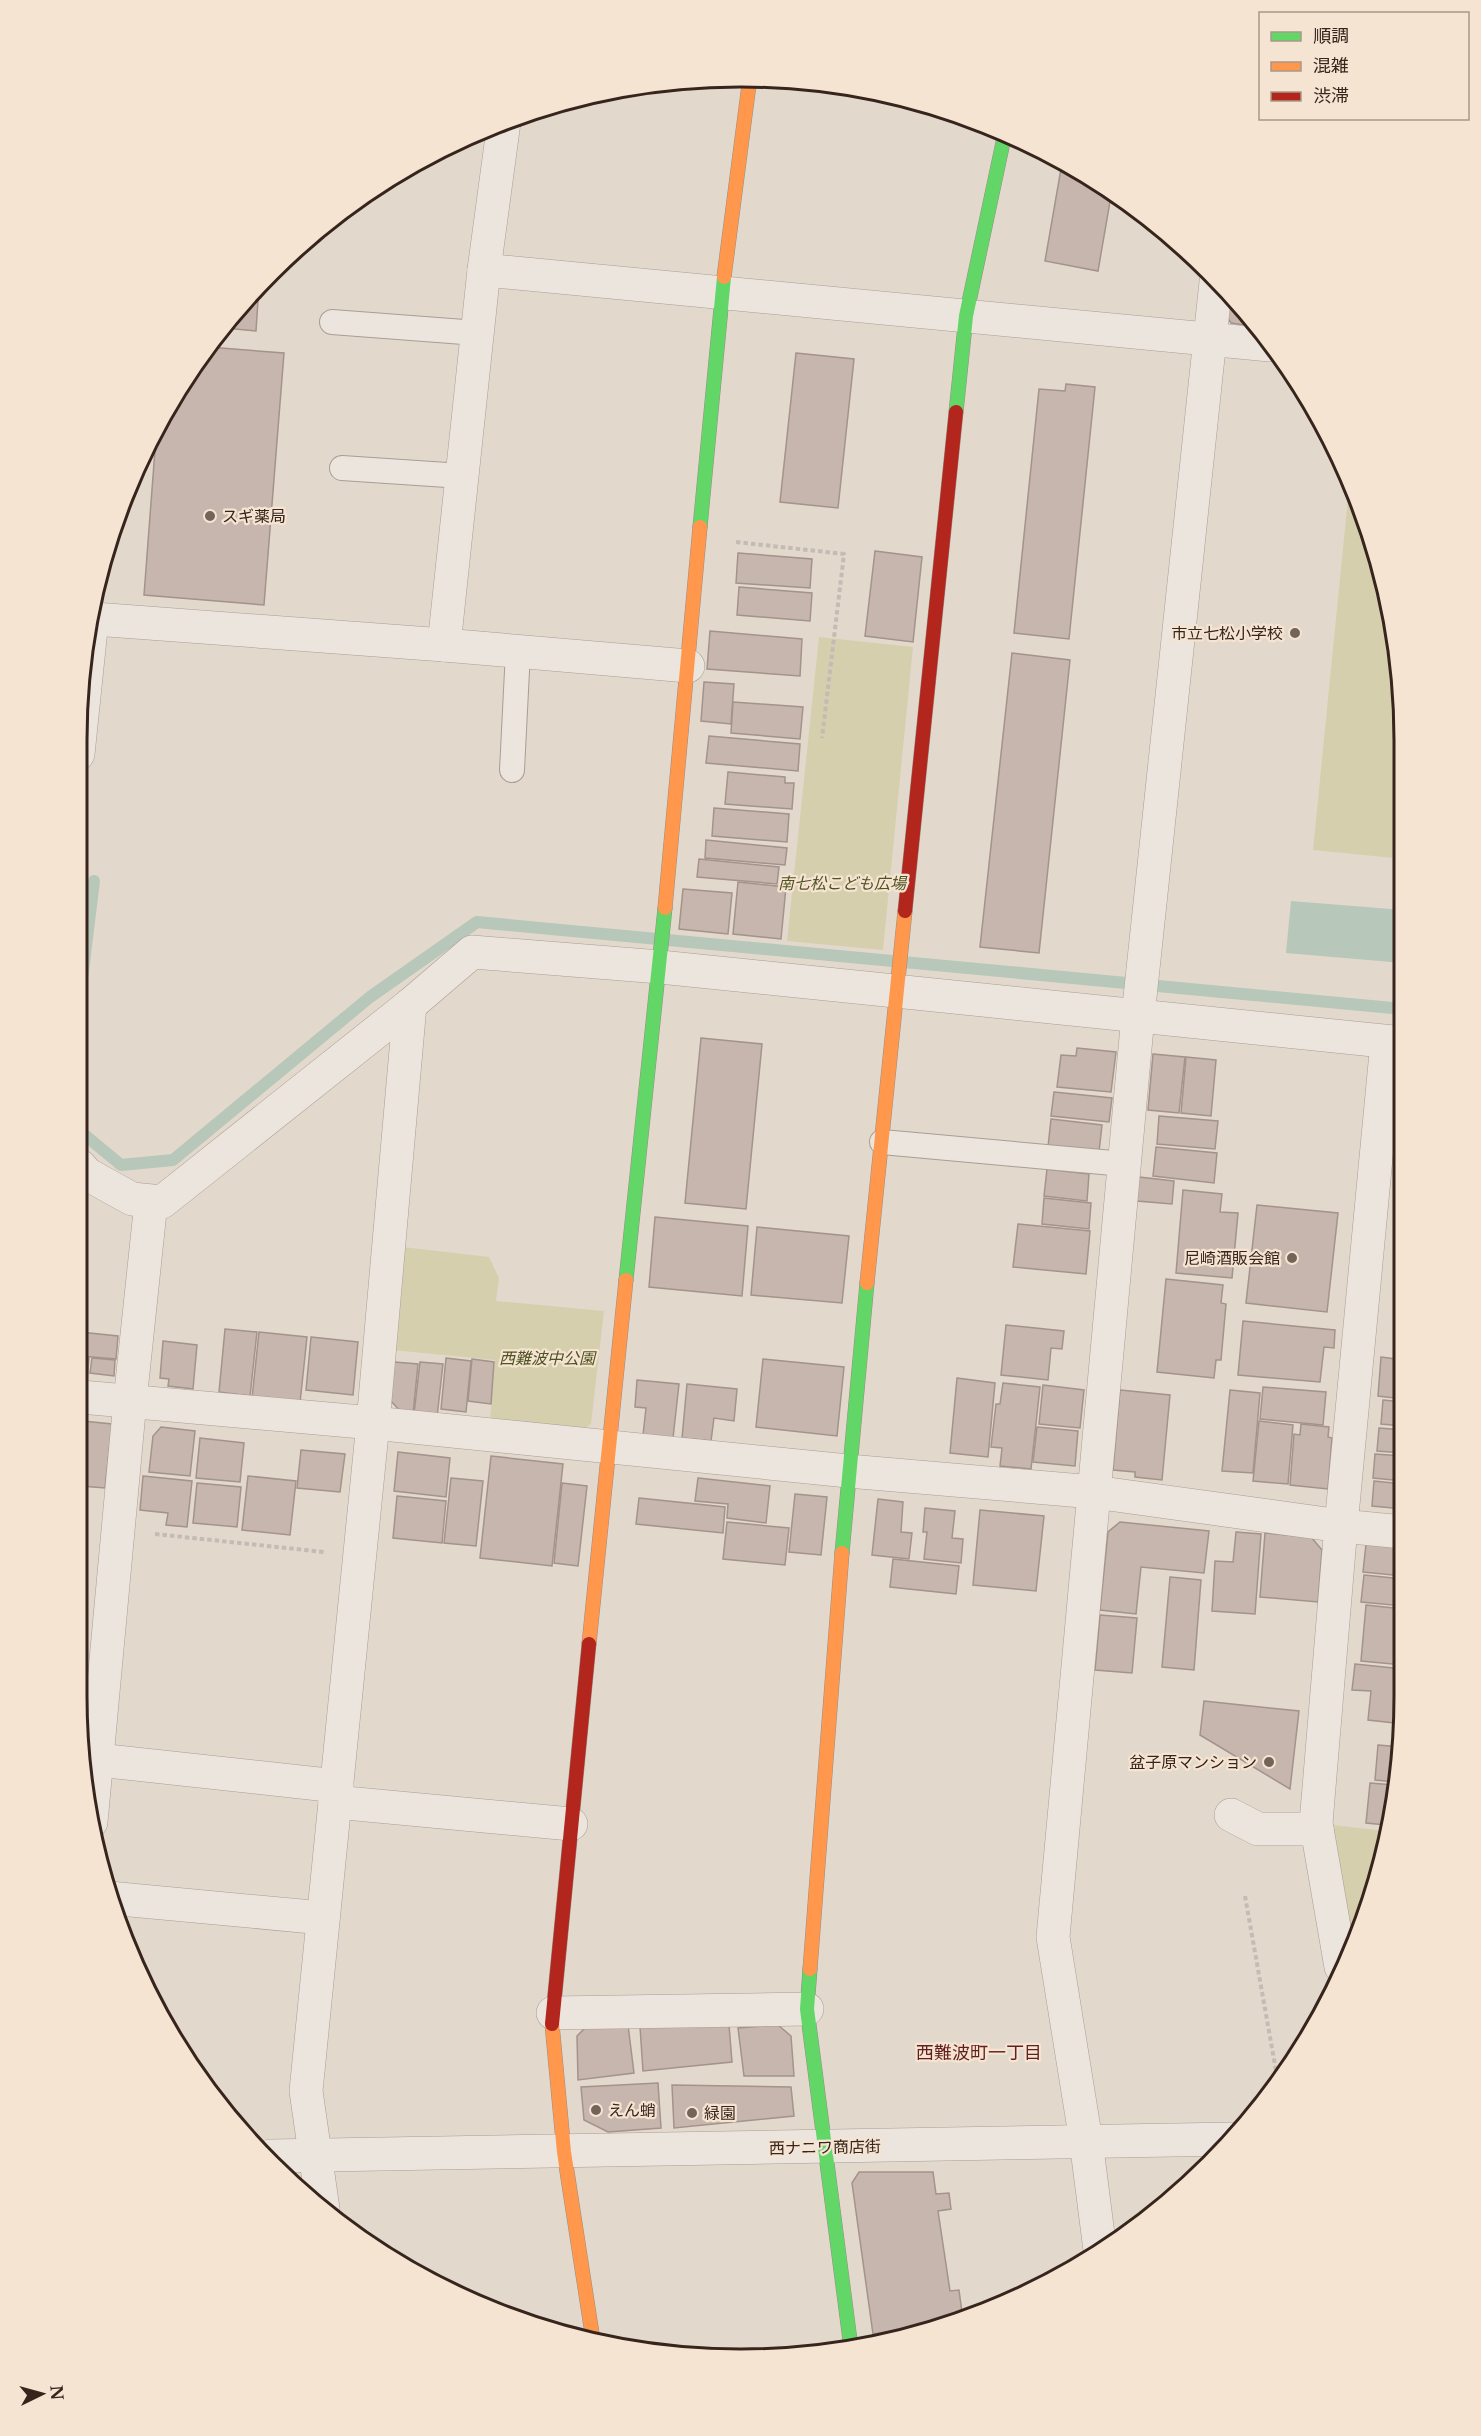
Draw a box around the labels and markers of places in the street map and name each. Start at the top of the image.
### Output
place label: スギ薬局 [222,506,286,526]
marker: スギ薬局 [203,509,217,523]
place label: 市立七松小学校 [1171,623,1283,643]
marker: 市立七松小学校 [1288,626,1302,640]
place label: 尼崎酒販会館 [1184,1248,1280,1268]
marker: 尼崎酒販会館 [1285,1251,1299,1265]
place label: 盆子原マンション [1129,1752,1257,1772]
marker: 盆子原マンション [1262,1755,1276,1769]
place label: えん蛸 [608,2100,656,2120]
marker: えん蛸 [589,2103,603,2117]
place label: 緑園 [704,2103,736,2123]
marker: 緑園 [685,2106,699,2120]

